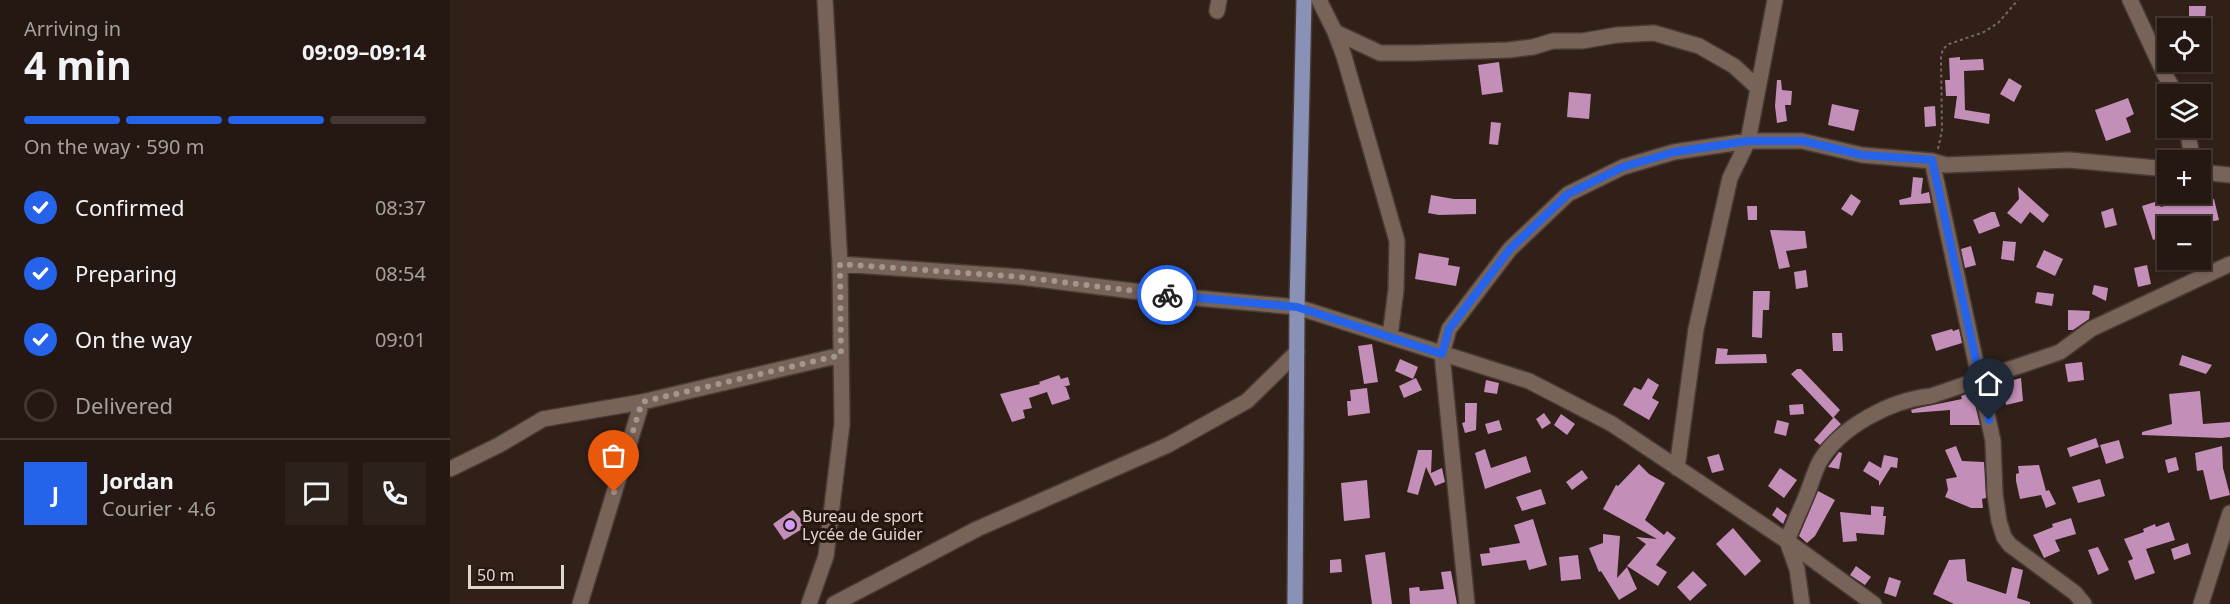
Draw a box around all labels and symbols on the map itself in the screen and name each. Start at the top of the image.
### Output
courier [1137,265,1197,325]
pin [1963,358,2014,420]
pin [588,430,639,492]
place label: Bureau de sport Lycée de Guider [802,505,923,545]
marker: Bureau de sport Lycée de Guider [783,518,797,532]
scale bar [468,562,564,590]

